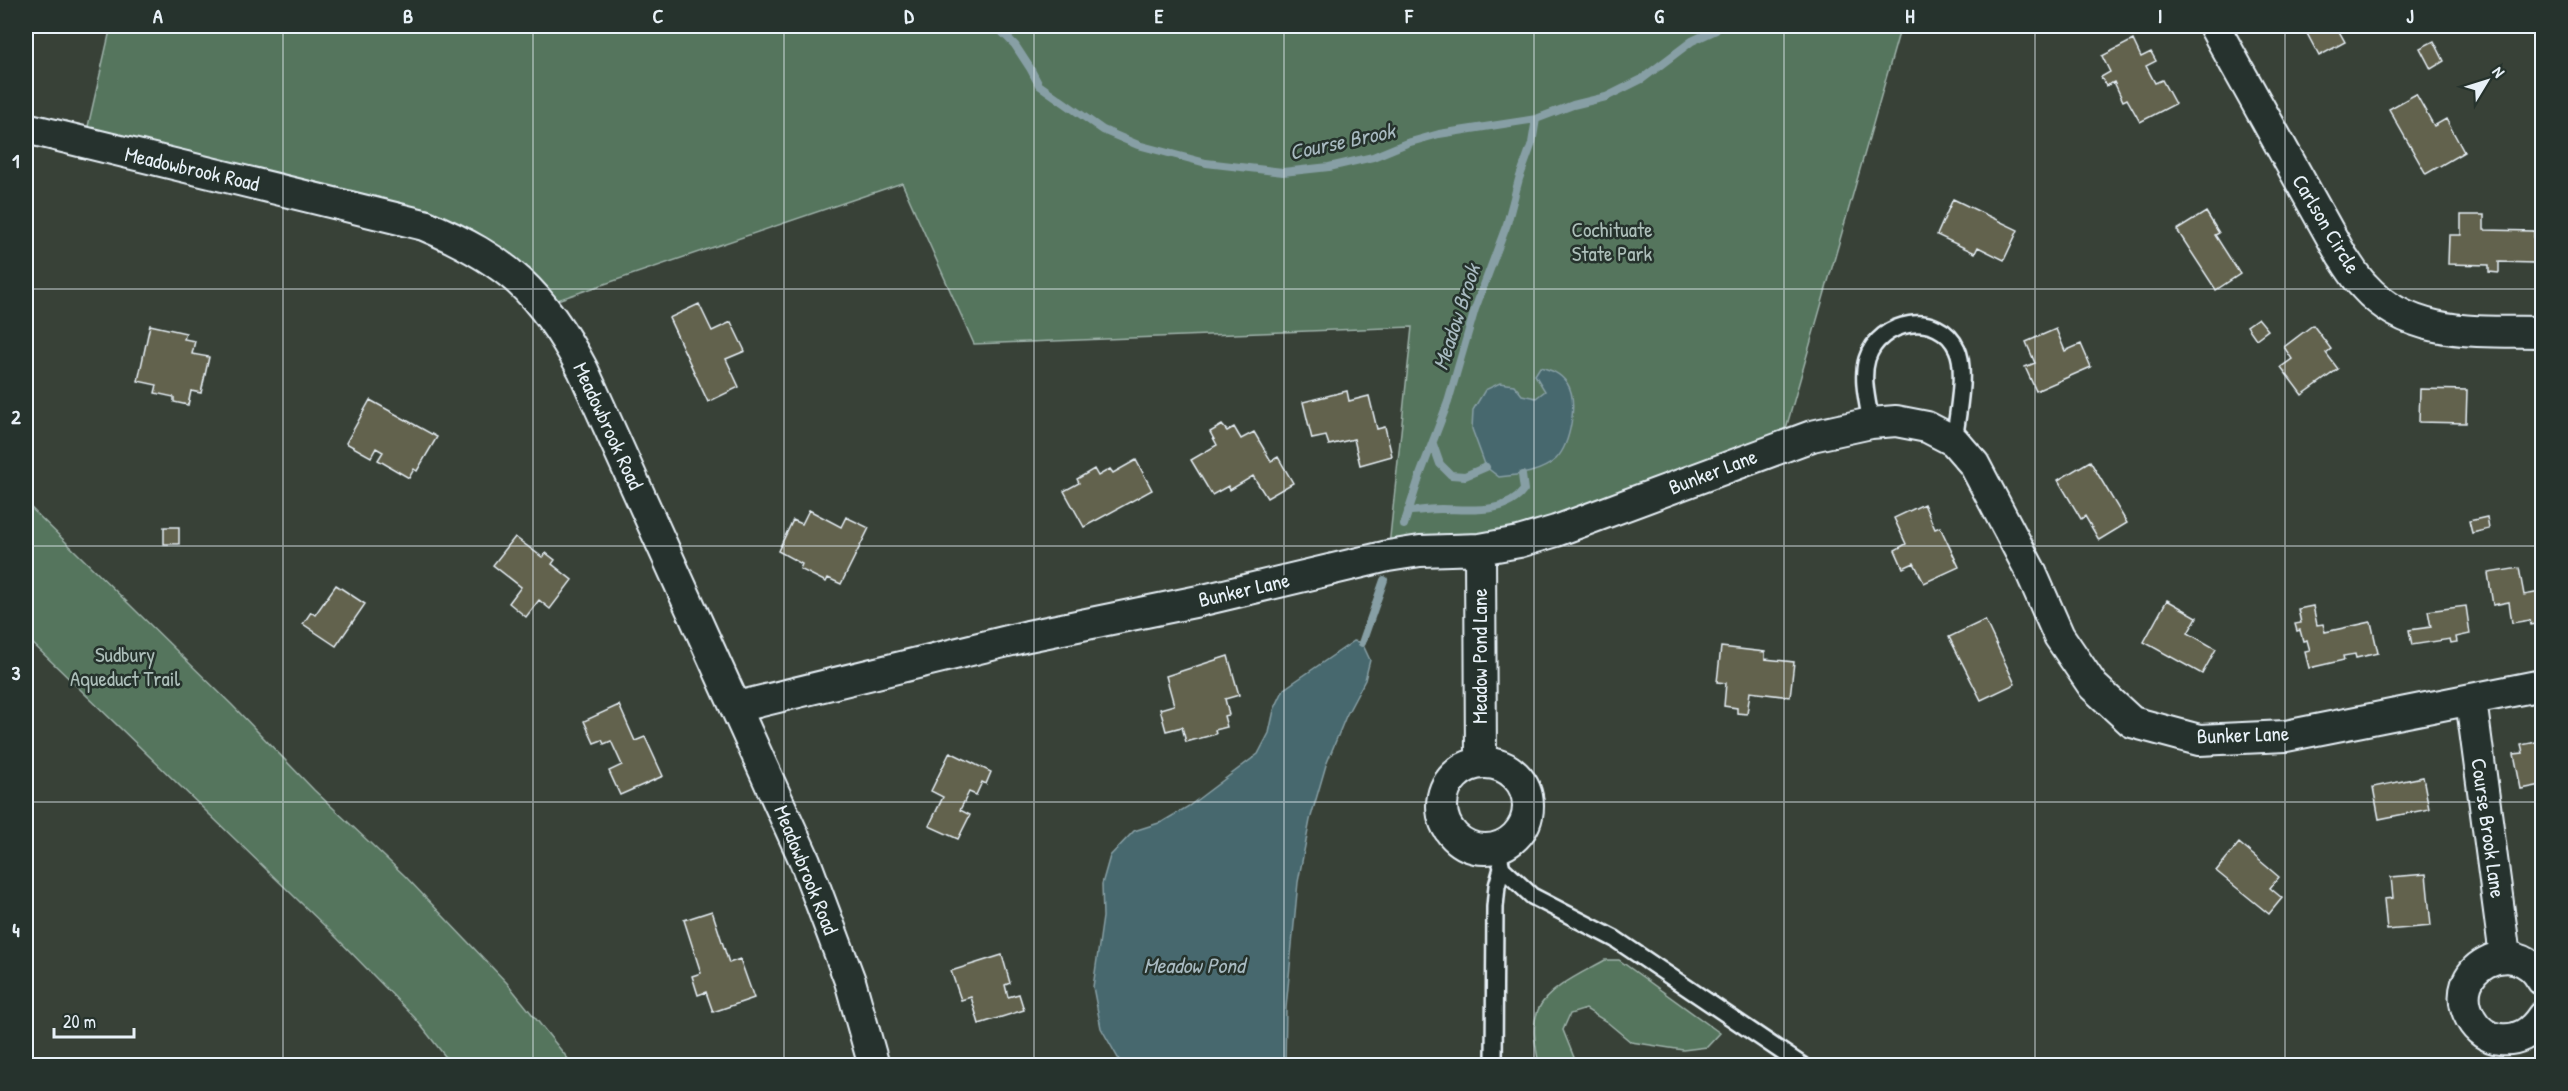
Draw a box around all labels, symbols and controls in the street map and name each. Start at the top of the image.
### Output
text: A [153,2,163,29]
text: B [403,2,413,29]
text: C [653,2,664,29]
text: D [904,2,914,29]
text: E [1155,2,1164,29]
text: F [1404,2,1414,29]
text: G [1654,2,1664,29]
text: H [1905,2,1915,29]
text: I [2158,2,2162,29]
text: J [2406,2,2414,29]
north arrow [2457,51,2517,111]
text: N [2488,62,2510,82]
water label: Course Brook [1287,115,1399,167]
street label: Meadowbrook Road [122,139,262,198]
text: 1 [12,147,20,174]
street label: Carlson Circle [2285,169,2367,279]
park label: Cochituate State Park [1571,215,1653,268]
water label: Meadow Brook [1425,258,1488,374]
street label: Meadowbrook Road [566,358,651,494]
text: 2 [11,403,21,430]
street label: Bunker Lane [1664,441,1761,502]
street label: Bunker Lane [1196,565,1292,614]
street label: Meadow Pond Lane [1465,588,1494,724]
park label: Sudbury Aqueduct Trail [70,640,180,693]
text: 3 [12,659,21,686]
street label: Bunker Lane [2196,718,2290,751]
street label: Course Brook Lane [2464,756,2513,900]
street label: Meadowbrook Road [767,801,846,939]
text: 4 [12,916,20,943]
water label: Meadow Pond [1143,950,1248,980]
scale bar [54,1001,134,1039]
text: 20 m [63,1009,96,1034]

